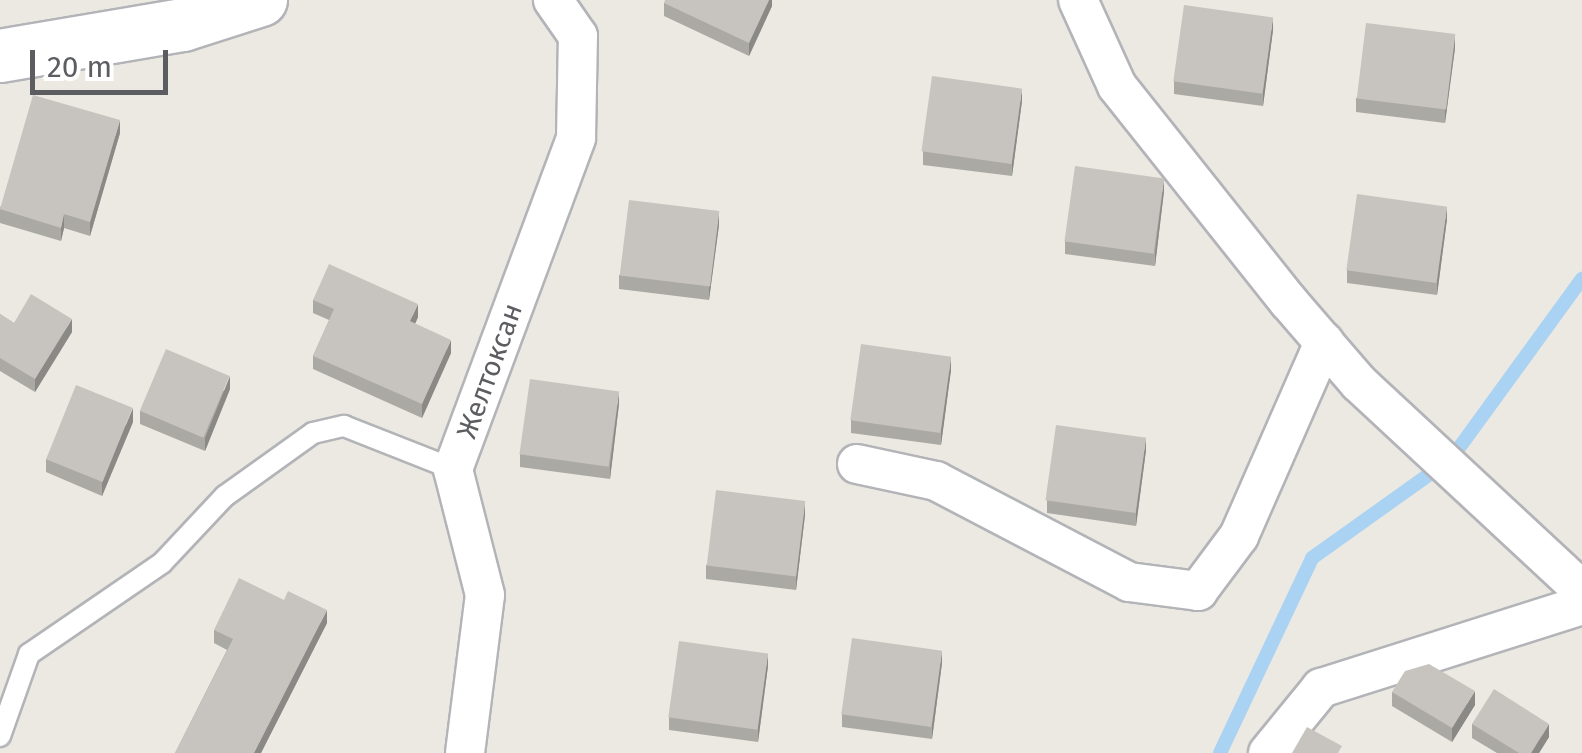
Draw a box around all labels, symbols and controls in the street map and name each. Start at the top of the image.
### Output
scale bar [35,30,172,92]
text: 20 m [47,49,112,85]
street label: Желтоксан [450,299,530,443]

